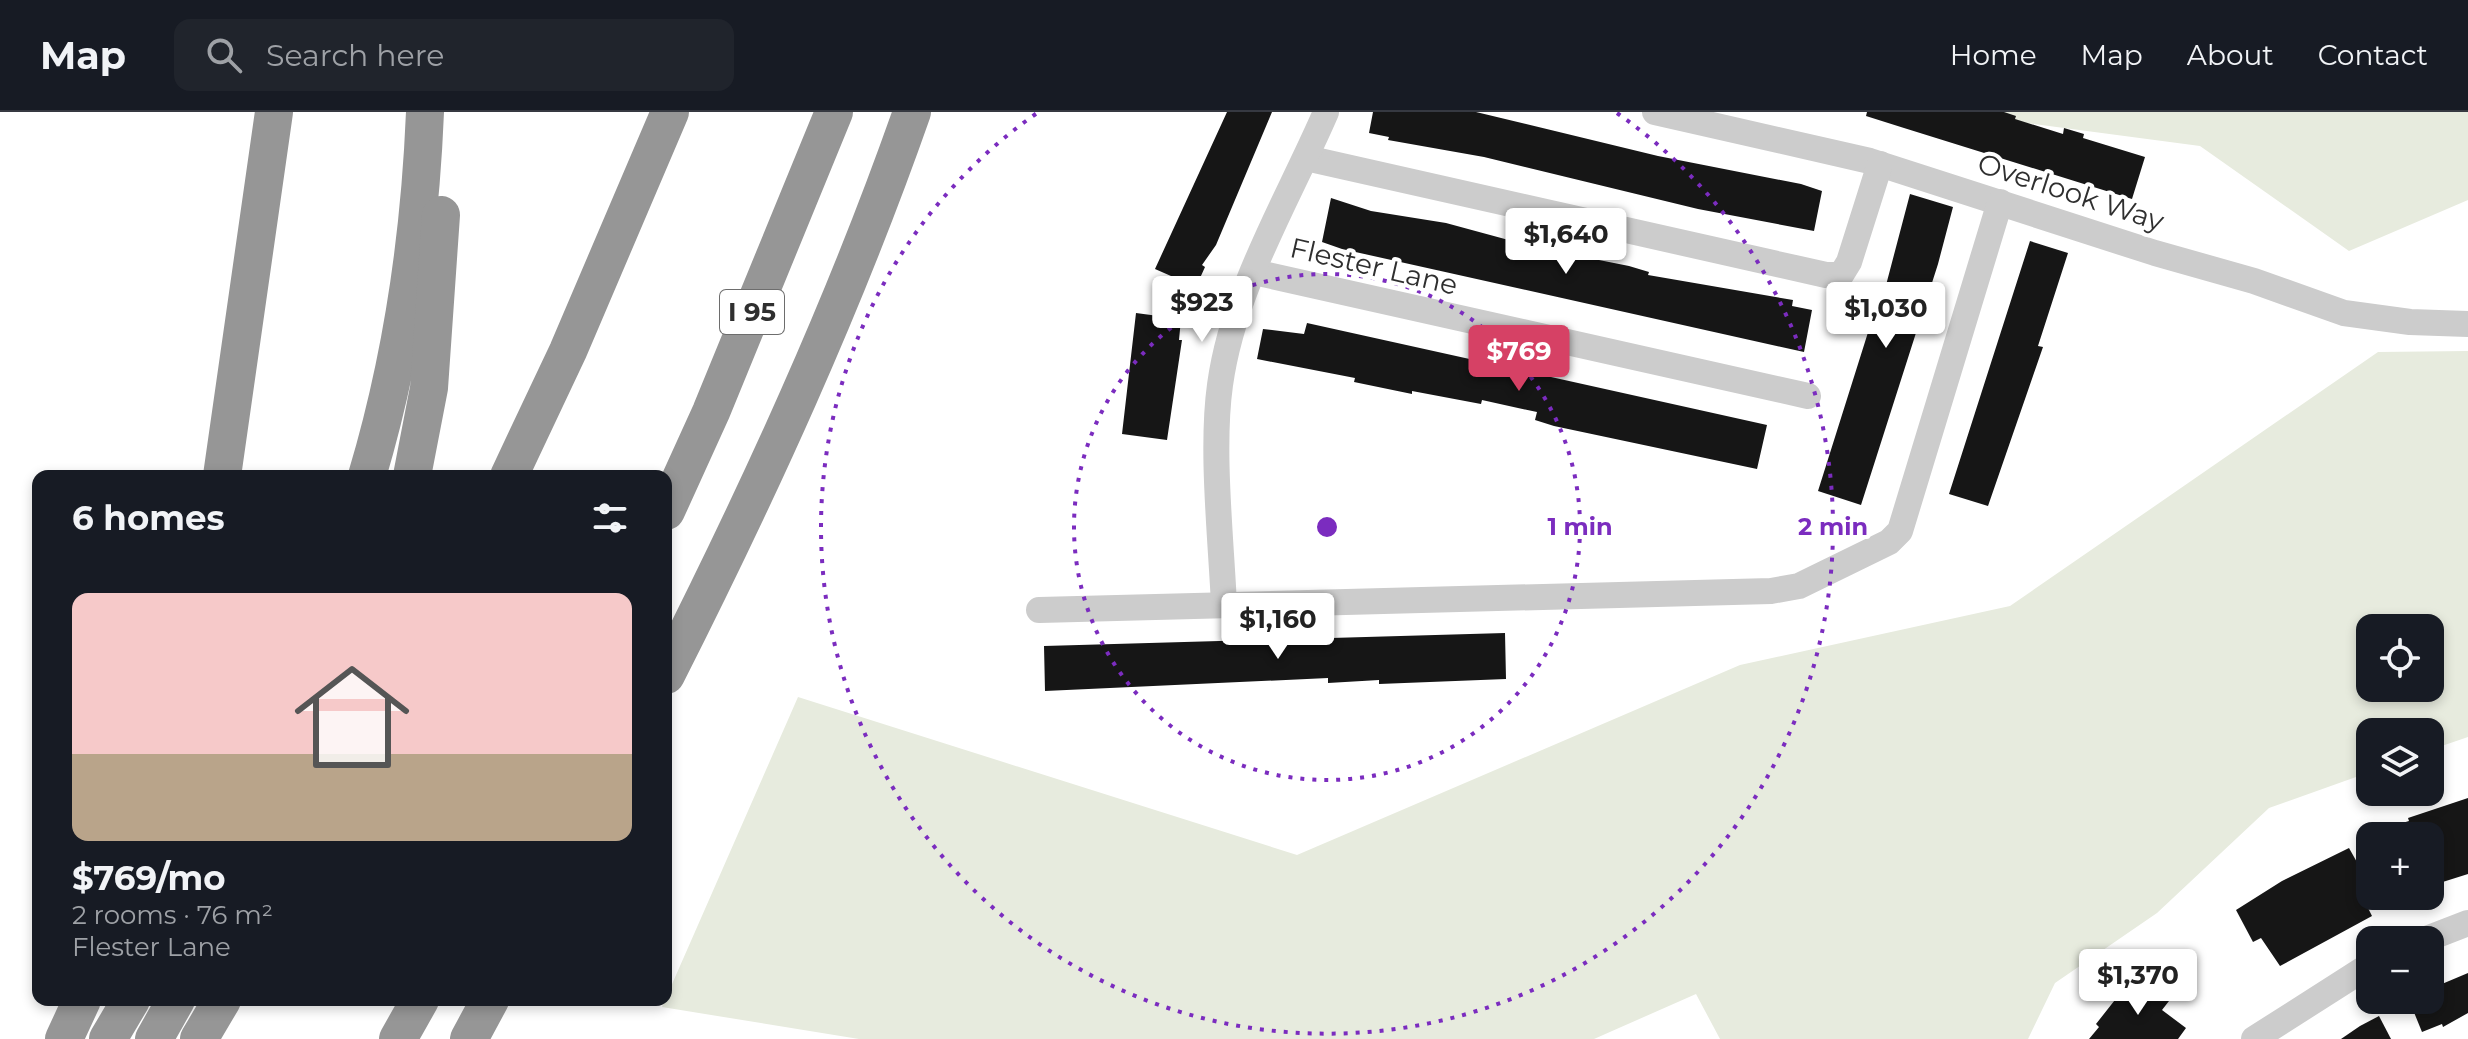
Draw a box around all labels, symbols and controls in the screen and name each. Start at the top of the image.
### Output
search box [174,19,734,91]
text: Map [40,32,126,79]
icon: search [202,33,246,77]
text: Search here [266,37,444,74]
text: Home [1950,38,2037,72]
text: Map [2081,38,2143,72]
text: About [2187,38,2274,72]
text: Contact [2318,38,2428,72]
street label: Overlook Way [1974,146,2169,238]
pin: $1,640 [1501,208,1631,276]
text: $1,640 [1523,218,1609,250]
street label: Flester Lane [1287,230,1461,302]
pin: $923 [1155,276,1249,344]
pin: $1,030 [1821,282,1951,350]
text: $923 [1170,286,1234,318]
road number: I 95 [720,290,784,334]
text: $1,030 [1844,292,1928,324]
pin: $769 [1472,325,1566,393]
text: $769 [1486,335,1552,367]
icon: filters [588,496,632,540]
text: 6 homes [72,497,225,539]
text: 1 min [1547,512,1613,541]
text: 2 min [1798,512,1868,541]
centre of rings [1313,513,1341,541]
pin: $1,160 [1213,593,1343,661]
text: $1,160 [1239,603,1317,635]
map controls [2356,614,2444,1014]
button: locate [2356,614,2444,702]
icon: home [280,645,424,789]
button: layers [2356,718,2444,806]
button: + [2356,822,2444,910]
text: $769/mo [72,857,226,899]
text: 2 rooms · 76 m² [72,899,273,931]
button: − [2356,926,2444,1014]
text: Flester Lane [72,931,231,963]
pin: $1,370 [2073,949,2203,1017]
text: $1,370 [2097,959,2179,991]

